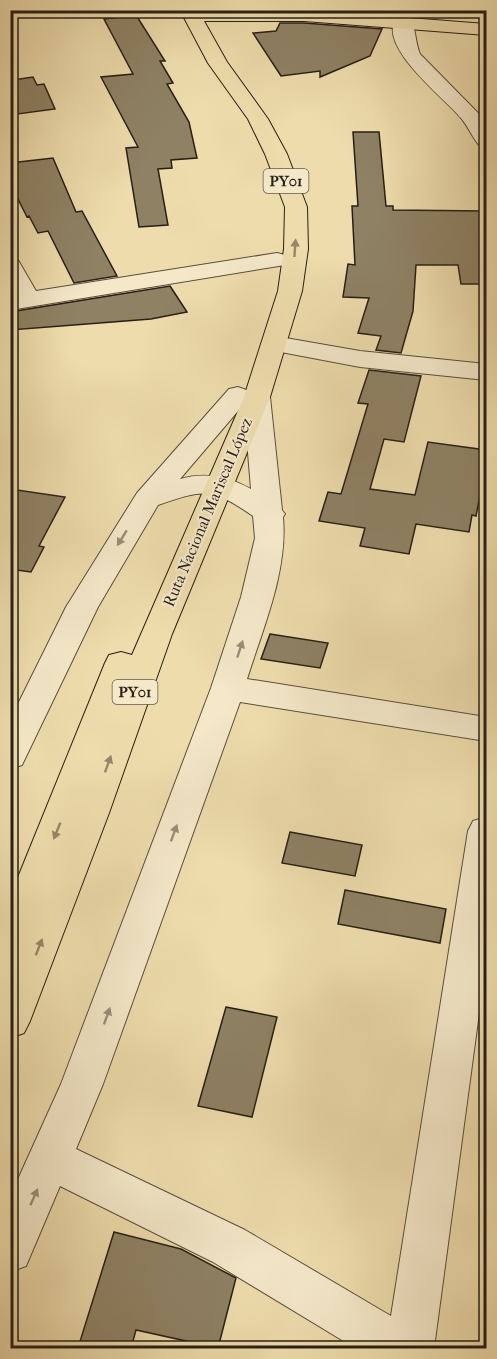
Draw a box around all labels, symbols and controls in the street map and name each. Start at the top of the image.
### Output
road number: PY01 [264,169,308,193]
one-way arrow [290,239,300,258]
street label: Ruta Nacional Mariscal López [159,415,256,610]
one-way arrow [117,530,128,546]
one-way arrow [236,640,245,658]
road number: PY01 [112,680,158,704]
one-way arrow [104,755,114,773]
one-way arrow [52,822,61,840]
one-way arrow [170,824,180,842]
one-way arrow [35,938,44,956]
one-way arrow [103,1007,113,1025]
one-way arrow [29,1187,39,1205]

